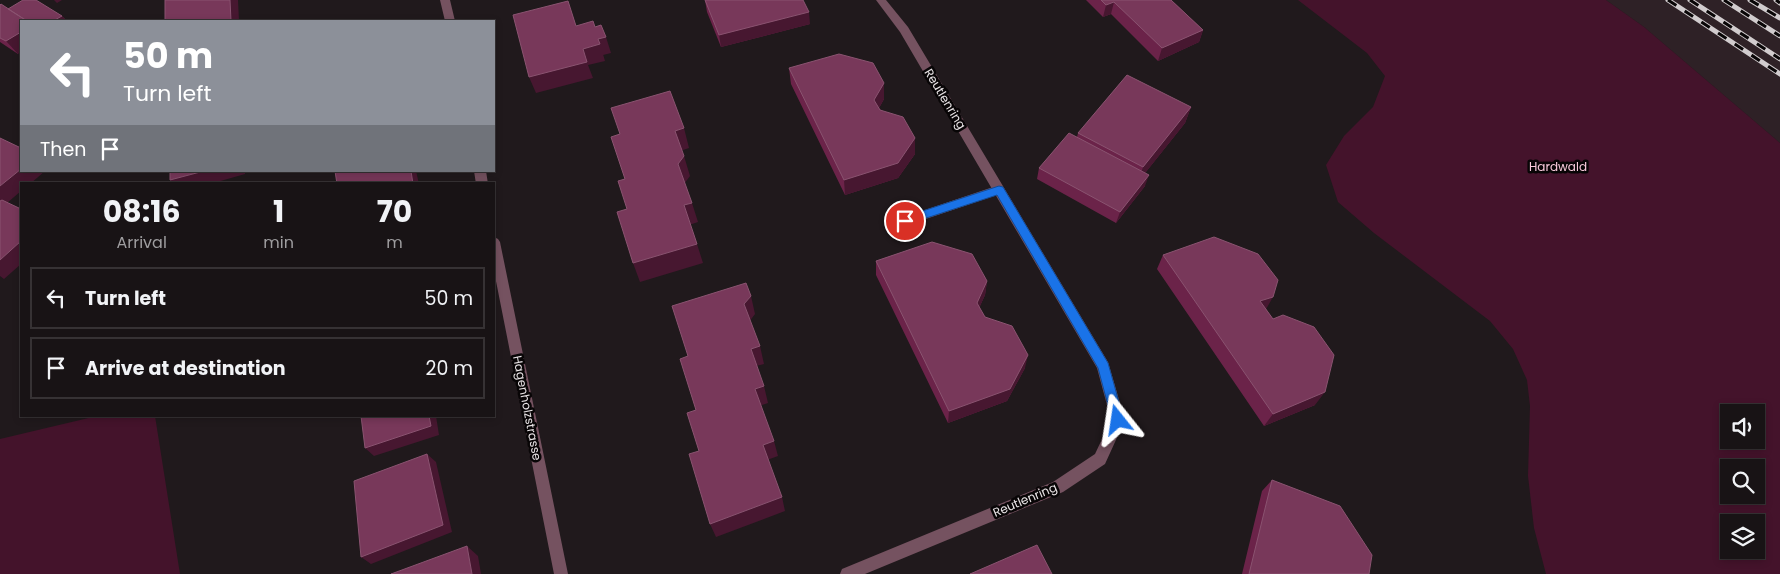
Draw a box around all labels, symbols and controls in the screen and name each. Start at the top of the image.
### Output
text: 50 m [123,31,213,80]
icon: left [40,40,105,105]
street label: Reutlenring [921,65,970,132]
text: Turn left [123,78,211,109]
icon: arrive [96,135,124,163]
text: Then [40,136,86,163]
park label: Hardwald [1529,158,1587,175]
text: 08:16 [103,190,181,233]
text: 1 [273,190,284,233]
text: 70 [377,190,412,233]
pin [884,200,926,242]
icon: arrive [891,207,919,235]
text: Arrival [116,231,167,254]
text: min [263,231,294,254]
text: m [386,231,403,254]
icon: left [42,284,70,312]
text: Turn left [85,285,166,312]
text: 50 m [424,285,473,312]
icon: arrive [42,354,70,382]
street label: Hagenholzstrasse [509,354,546,462]
text: Arrive at destination [85,355,286,382]
text: 20 m [425,355,473,382]
position arrow [1091,393,1143,445]
map controls [1720,404,1765,559]
button: sound [1720,404,1765,449]
button: search [1720,459,1765,504]
street label: Reutlenring [990,478,1059,521]
button: layers [1720,514,1765,559]

